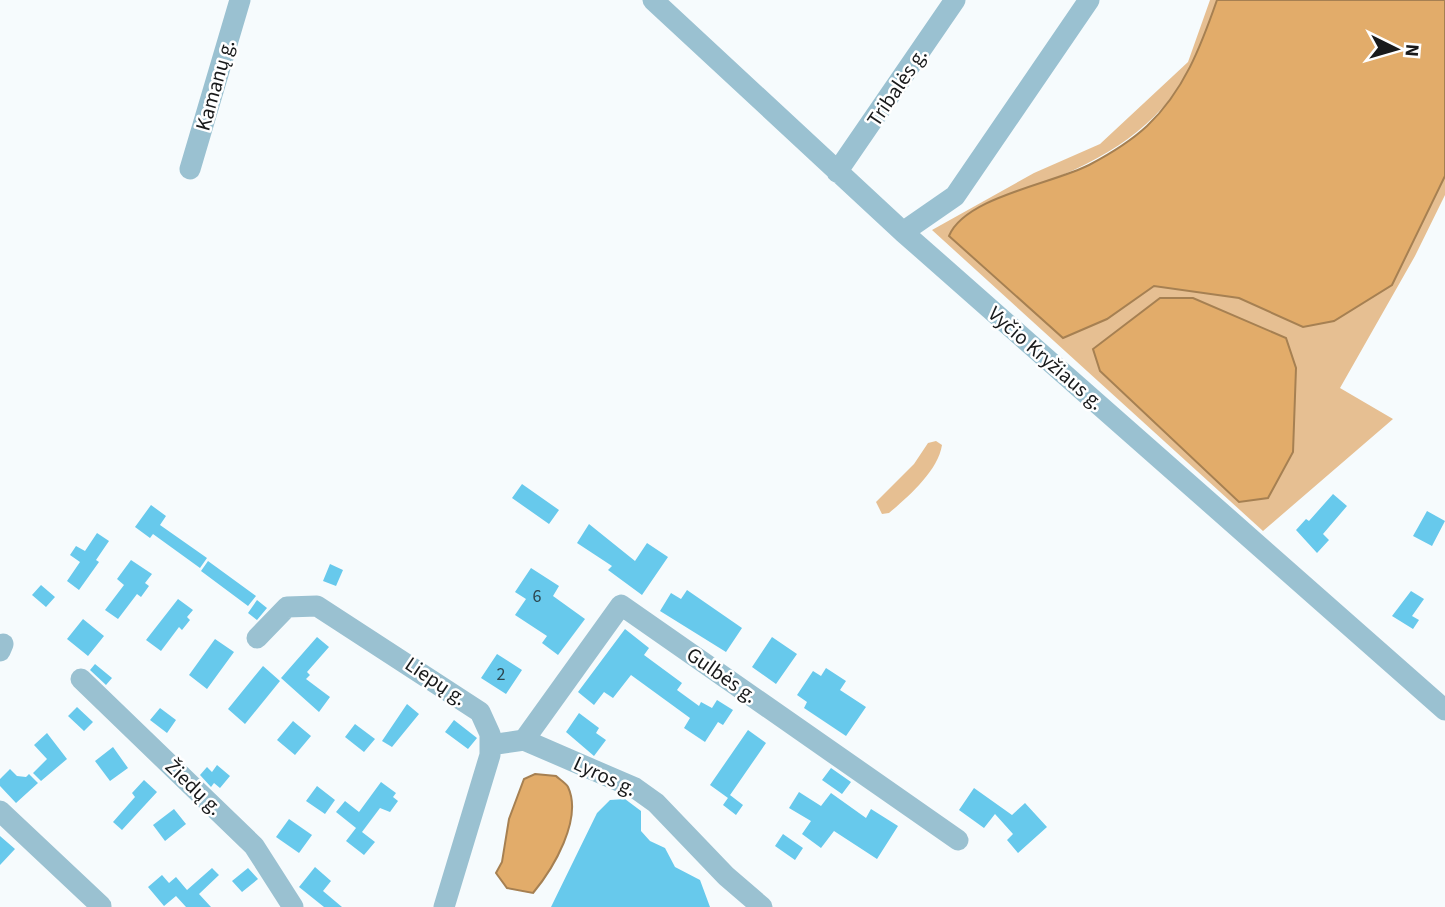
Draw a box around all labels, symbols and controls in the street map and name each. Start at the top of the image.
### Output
north arrow [1361,14,1431,84]
street label: Kamanų g. [188,36,242,134]
street label: Tribalės g. [860,42,934,132]
text: N [1397,43,1425,58]
street label: Vyčio Kryžiaus g. [981,299,1111,417]
house number: 6 [533,584,542,609]
street label: Gulbės g. [680,640,764,710]
street label: Liepų g. [399,649,473,713]
house number: 2 [497,662,506,687]
street label: Lyros g. [569,748,641,804]
street label: Žiedų g. [158,752,230,822]

